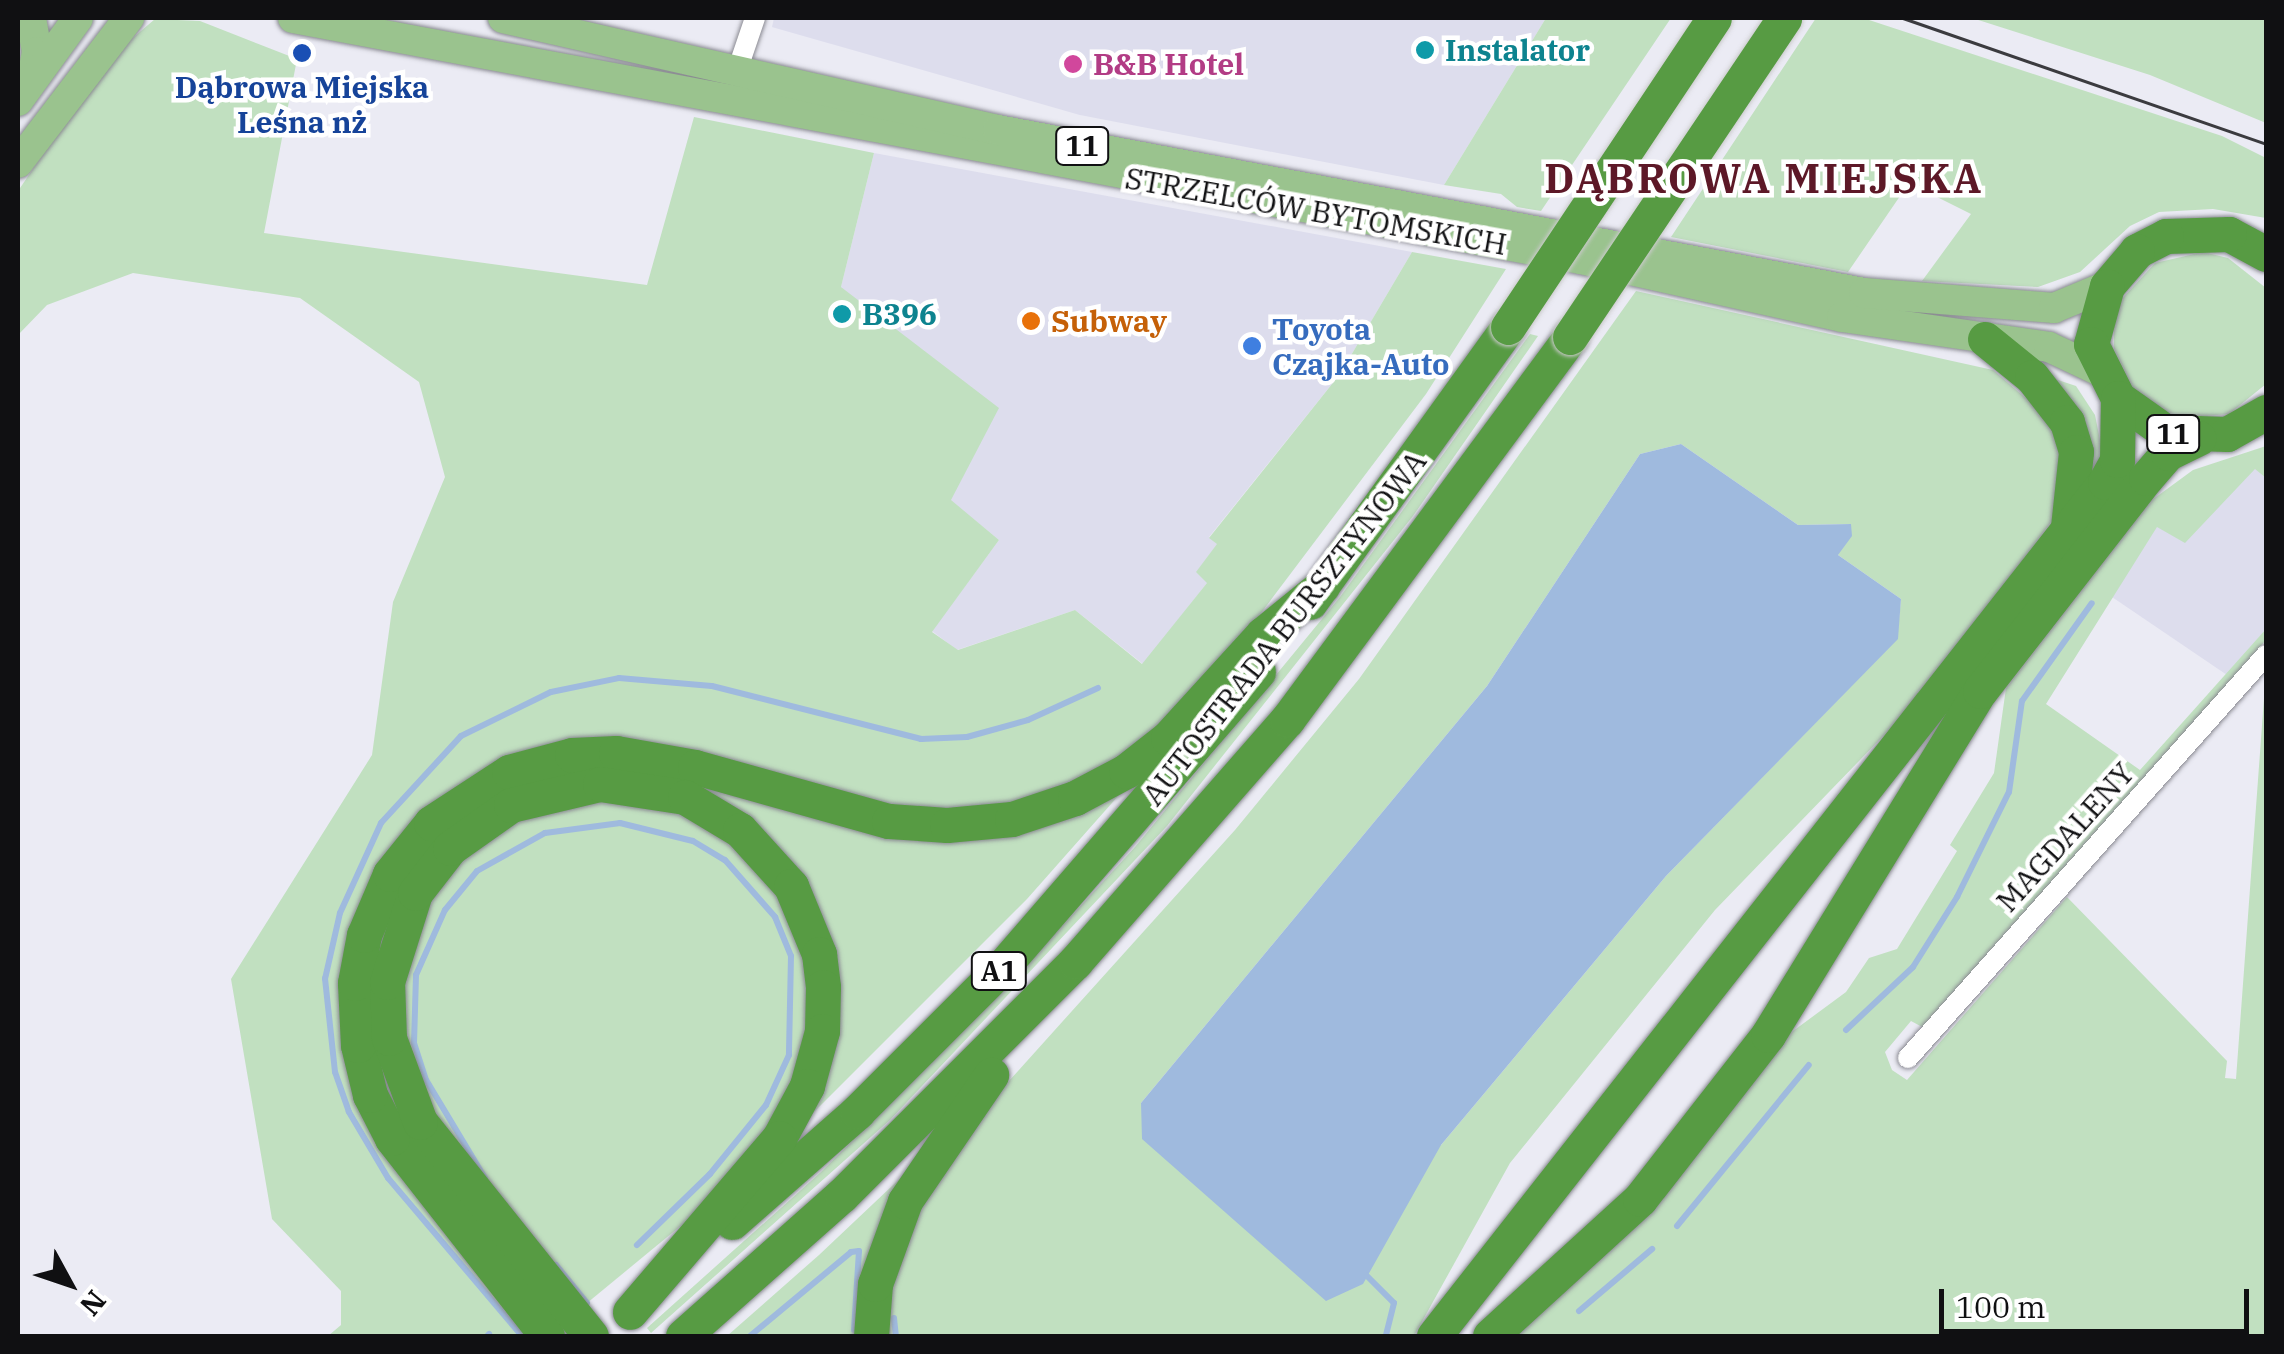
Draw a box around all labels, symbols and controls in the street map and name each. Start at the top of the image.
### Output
place label: Instalator [1445,32,1590,68]
marker: Instalator [1414,39,1436,61]
marker: Dąbrowa Miejska Leśna nż [291,42,313,64]
place label: B&B Hotel [1093,46,1244,82]
marker: B&B Hotel [1062,53,1084,75]
place label: Dąbrowa Miejska Leśna nż [175,69,429,140]
road number: 11 [1054,123,1110,169]
district label: DĄBROWA MIEJSKA [1544,154,1984,202]
street label: STRZELCÓW BYTOMSKICH [1122,160,1510,262]
place label: B396 [862,296,937,332]
marker: B396 [831,303,853,325]
place label: Subway [1051,303,1167,339]
marker: Subway [1020,310,1042,332]
place label: Toyota Czajka-Auto [1272,311,1450,382]
marker: Toyota Czajka-Auto [1241,335,1263,357]
road number: 11 [2146,411,2200,457]
street label: AUTOSTRADA BURSZTYNOWA [1135,444,1433,812]
street label: MAGDALENY [1989,755,2141,919]
road number: A1 [969,948,1029,994]
north arrow [20,1234,120,1334]
scale bar [1944,1269,2254,1331]
text: N [72,1283,115,1324]
text: 100 m [1956,1287,2046,1326]

